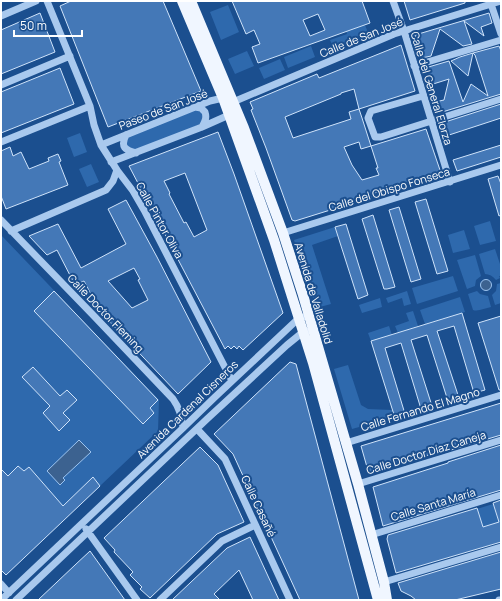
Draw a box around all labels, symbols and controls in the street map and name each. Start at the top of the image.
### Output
scale bar [14,12,82,38]
street label: Calle de San José [317,13,405,60]
text: 50 m [20,17,47,34]
street label: Calle del General Elorza [408,29,456,147]
street label: Paseo de San José [116,85,210,133]
street label: Calle del Obispo Fonseca [326,163,452,215]
street label: Calle Pintor Oliva [133,179,187,261]
street label: Avenida de Valladolid [291,240,337,346]
street label: Calle Doctor Fleming [65,270,147,356]
street label: Avenida Cardenal Cisneros [133,356,241,461]
street label: Calle Fernando El Magno [359,384,482,434]
street label: Calle Doctor Díaz Caneja [364,427,488,477]
street label: Calle Casañé [238,473,280,540]
street label: Calle Santa María [389,484,477,524]

